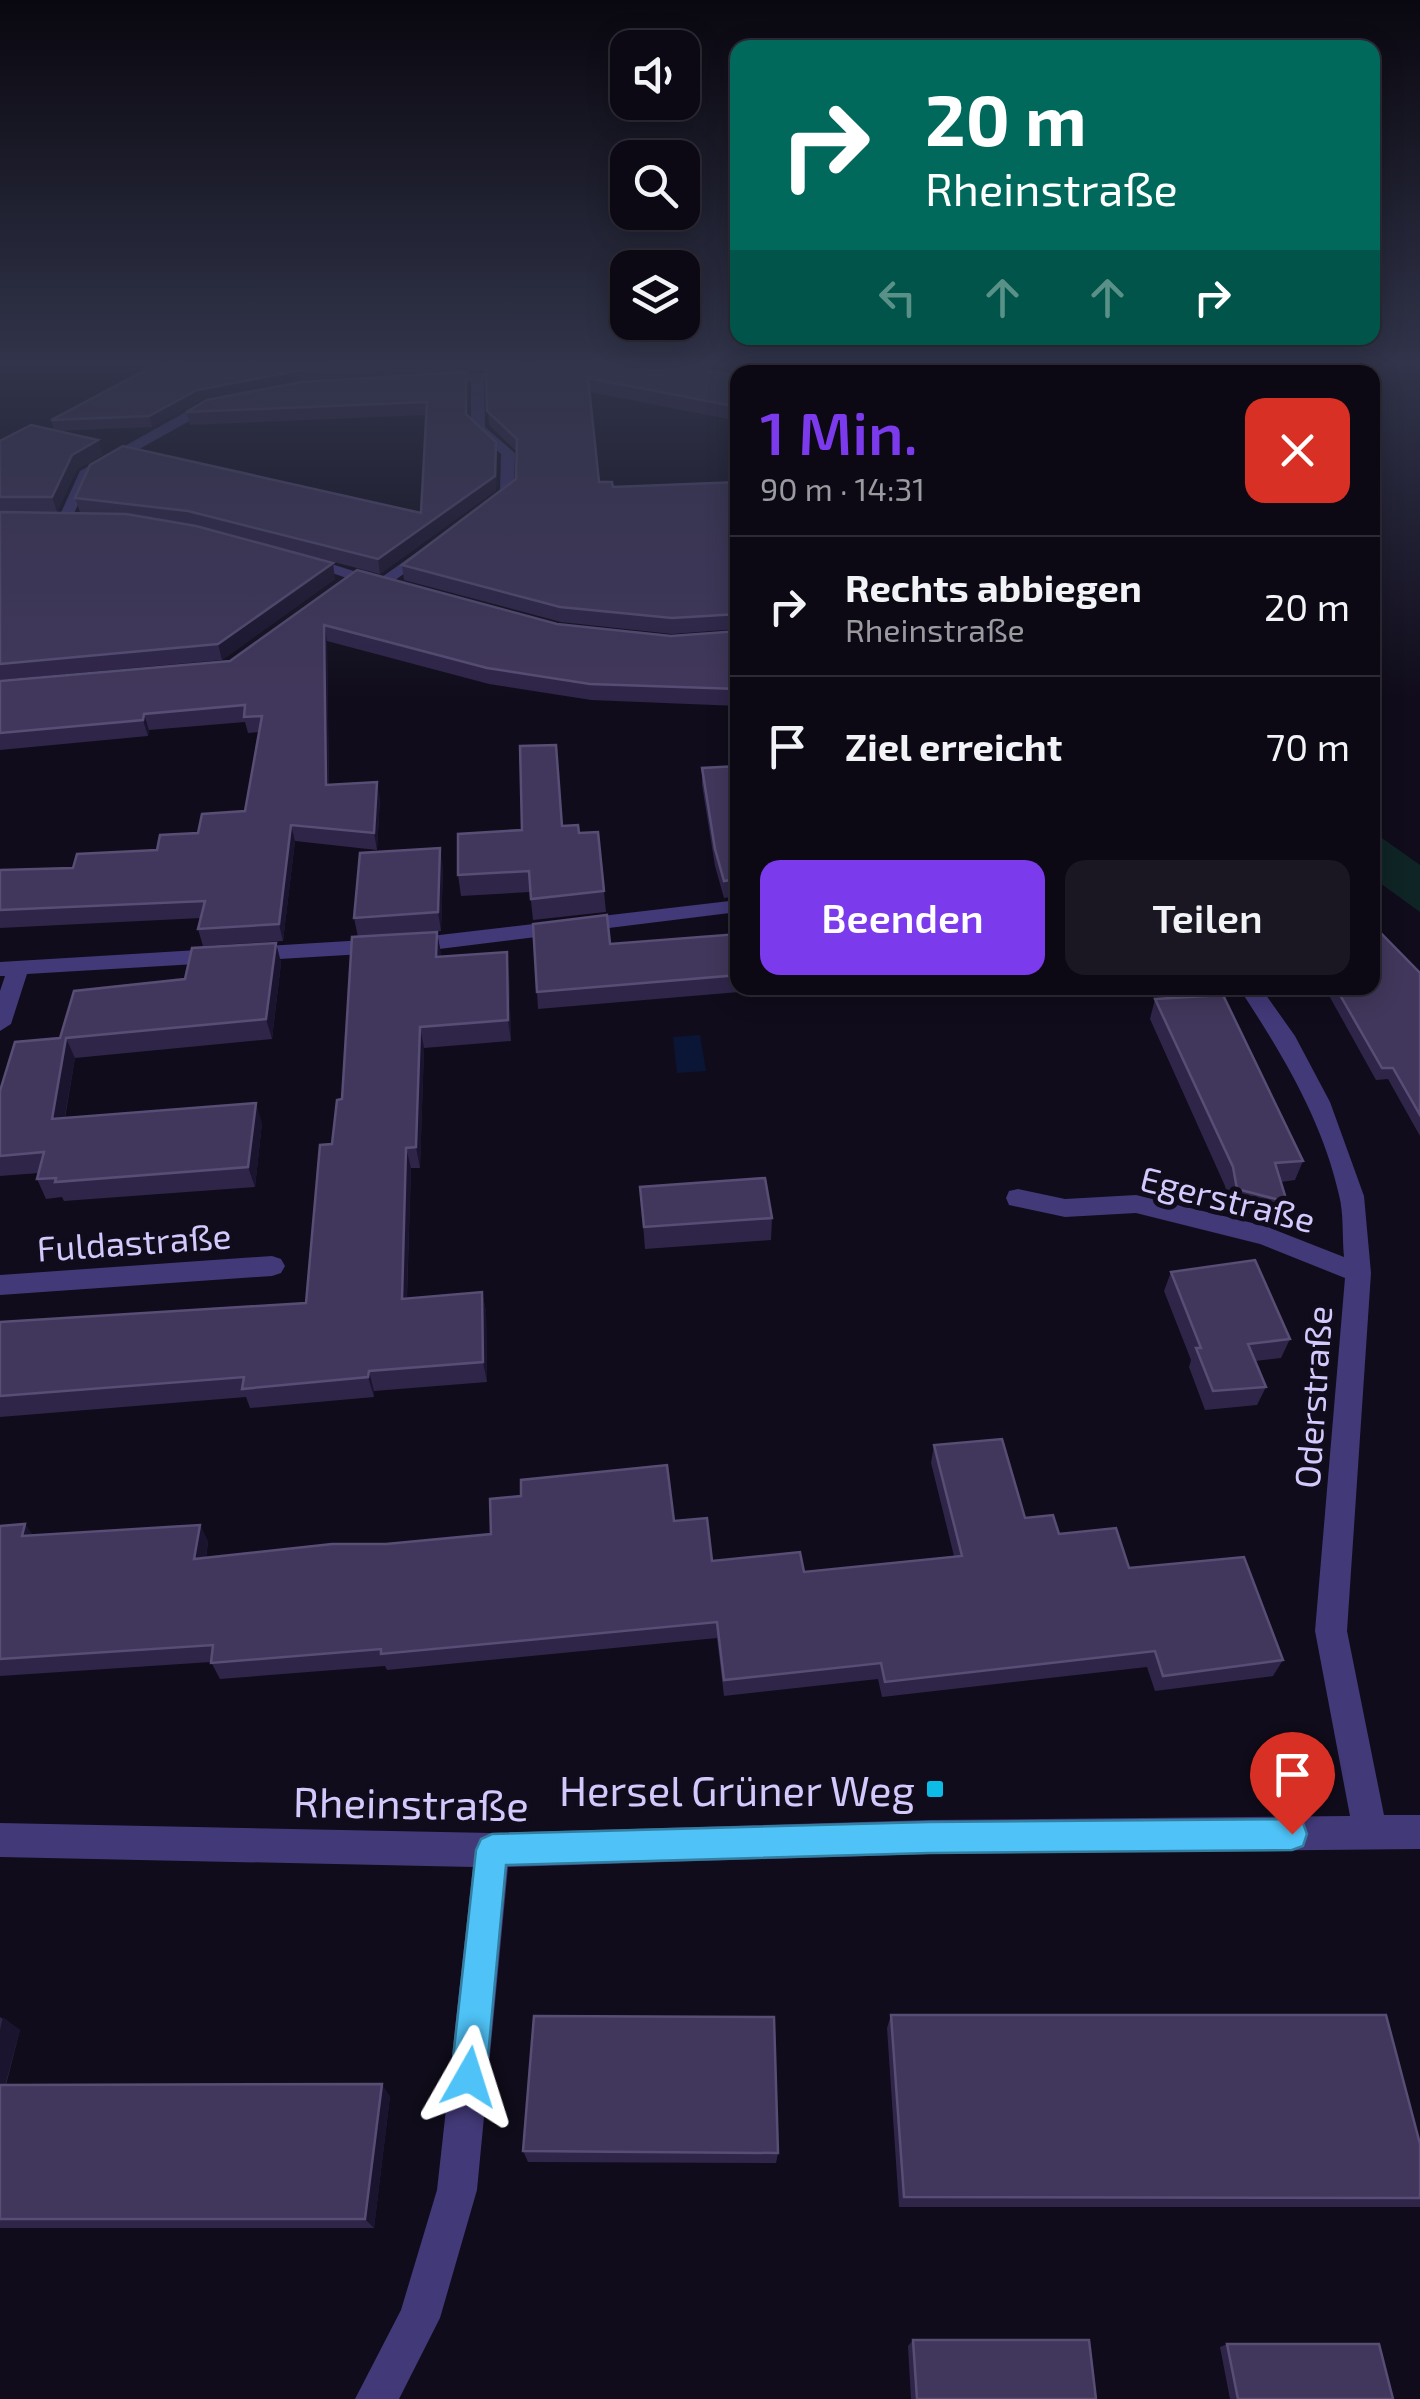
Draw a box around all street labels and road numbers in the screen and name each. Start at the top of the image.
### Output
street label: Egerstraße [1136,1156,1320,1240]
street label: Fuldastraße [35,1213,233,1269]
street label: Oderstraße [1285,1304,1339,1490]
street label: Rheinstraße [293,1775,529,1829]

